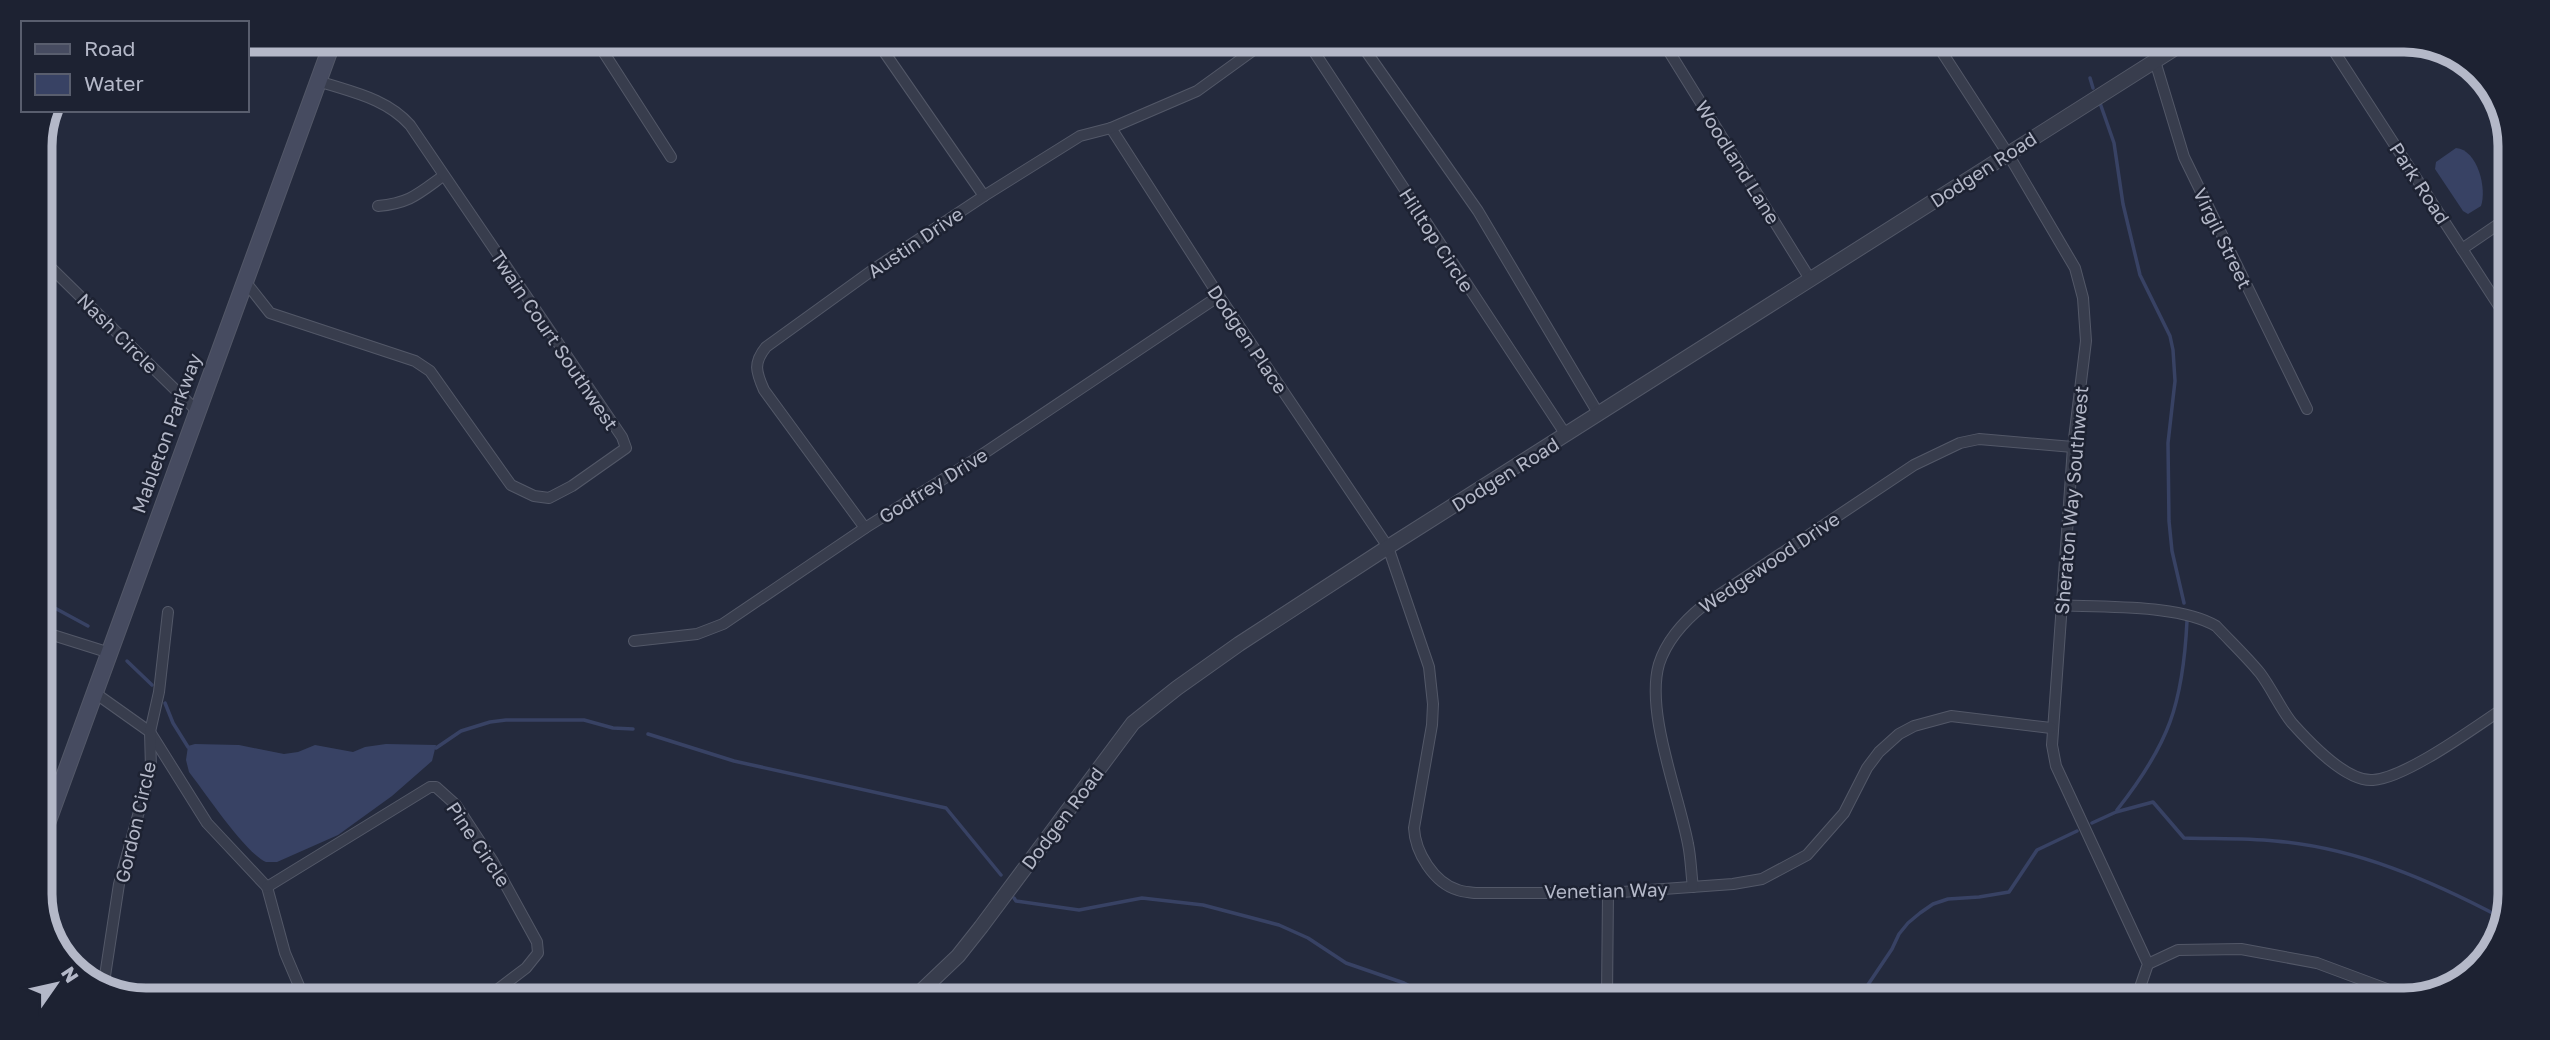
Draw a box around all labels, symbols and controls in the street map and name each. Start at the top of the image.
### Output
legend [21,21,248,112]
text: Road [84,35,135,61]
text: Water [84,70,144,96]
street label: Woodland Lane [1691,96,1785,228]
street label: Dodgen Road [1926,126,2040,212]
street label: Park Road [2385,138,2455,228]
street label: Hilltop Circle [1395,184,1479,296]
street label: Virgil Street [2189,184,2257,292]
street label: Austin Drive [863,202,967,282]
street label: Twain Court Southwest [486,246,624,434]
street label: Dodgen Place [1203,280,1293,398]
street label: Nash Circle [73,288,163,378]
street label: Mableton Parkway [126,350,206,516]
street label: Sheraton Way Southwest [2050,385,2092,615]
street label: Dodgen Road [1447,432,1563,516]
street label: Godfrey Drive [874,442,992,528]
street label: Wedgewood Drive [1694,507,1844,617]
street label: Gordon Circle [110,759,160,885]
street label: Dodgen Road [1016,762,1108,874]
street label: Pine Circle [442,797,516,891]
street label: Venetian Way [1544,877,1668,903]
north arrow [21,949,91,1019]
text: N [57,962,84,987]

